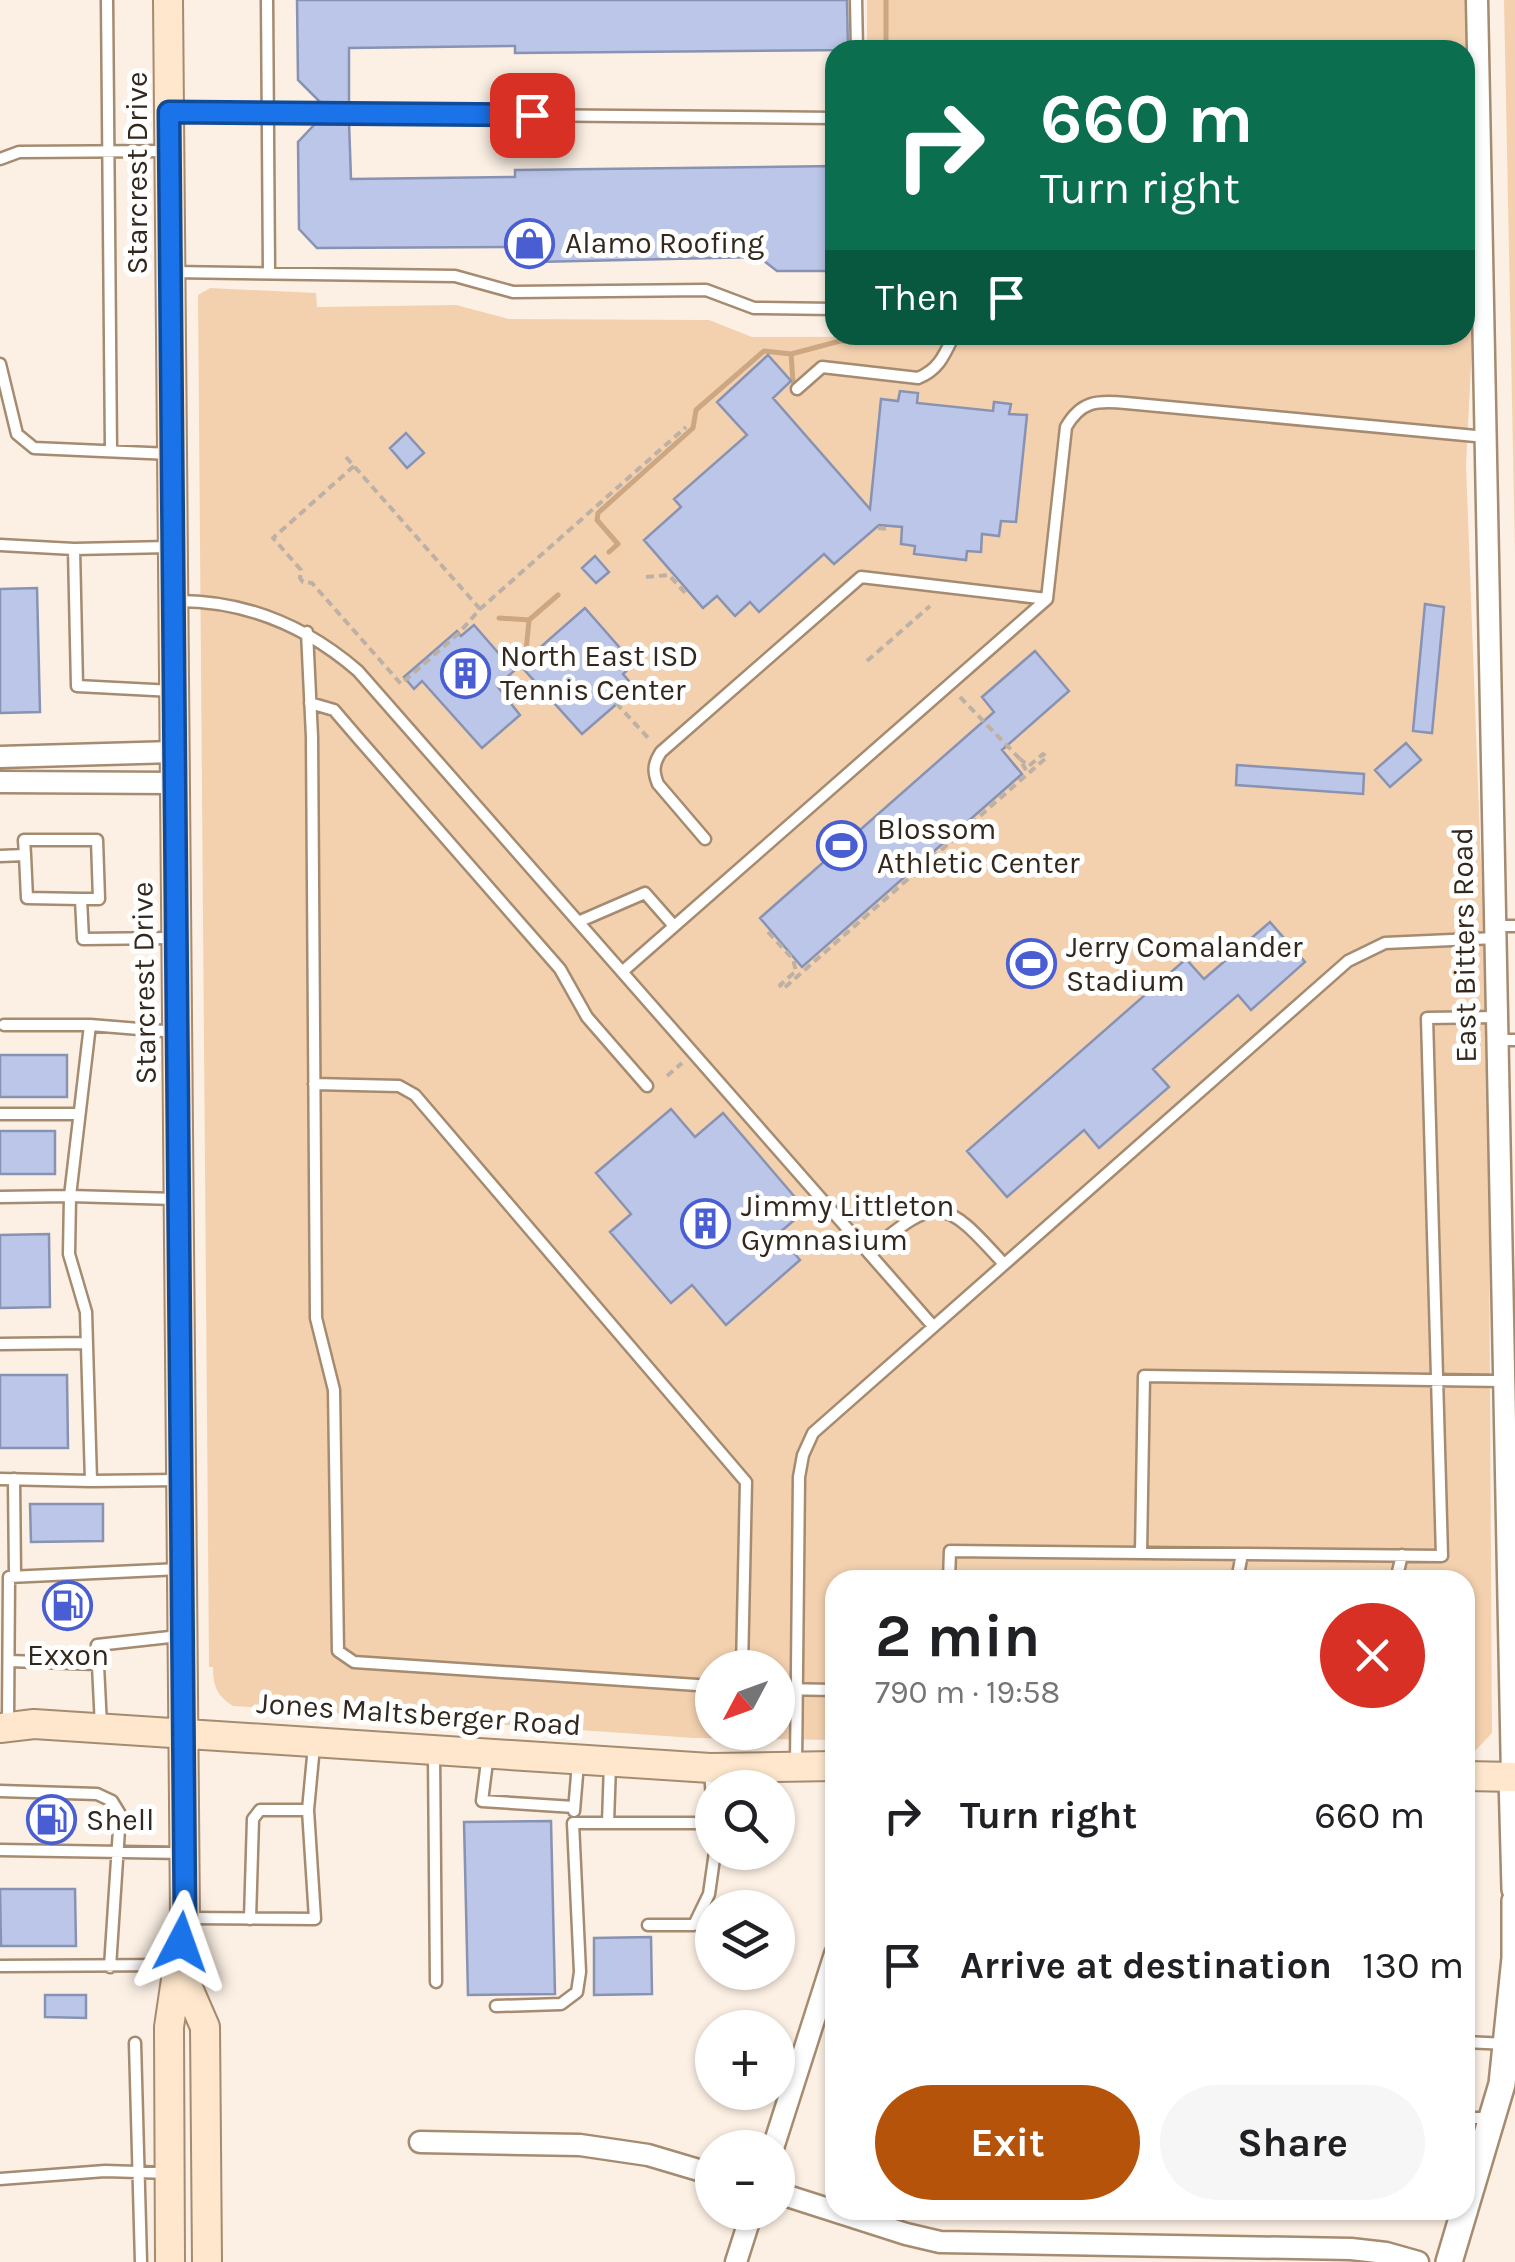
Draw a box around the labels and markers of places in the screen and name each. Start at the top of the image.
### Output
pin [490,73,575,158]
shop icon: Alamo Roofing [504,217,556,269]
place label: Alamo Roofing [565,225,764,261]
place label: North East ISD Tennis Center [500,638,698,708]
building icon: North East ISD Tennis Center [439,647,491,699]
place label: Blossom Athletic Center [877,811,1080,881]
sports icon: Blossom Athletic Center [816,820,868,872]
place label: Jerry Comalander Stadium [1066,929,1303,999]
sports icon: Jerry Comalander Stadium [1005,938,1057,990]
place label: Jimmy Littleton Gymnasium [741,1188,954,1258]
building icon: Jimmy Littleton Gymnasium [680,1197,732,1249]
fuel station icon: Exxon [42,1580,94,1632]
place label: Exxon [27,1637,109,1673]
fuel station icon: Shell [25,1794,77,1846]
place label: Shell [86,1802,154,1838]

